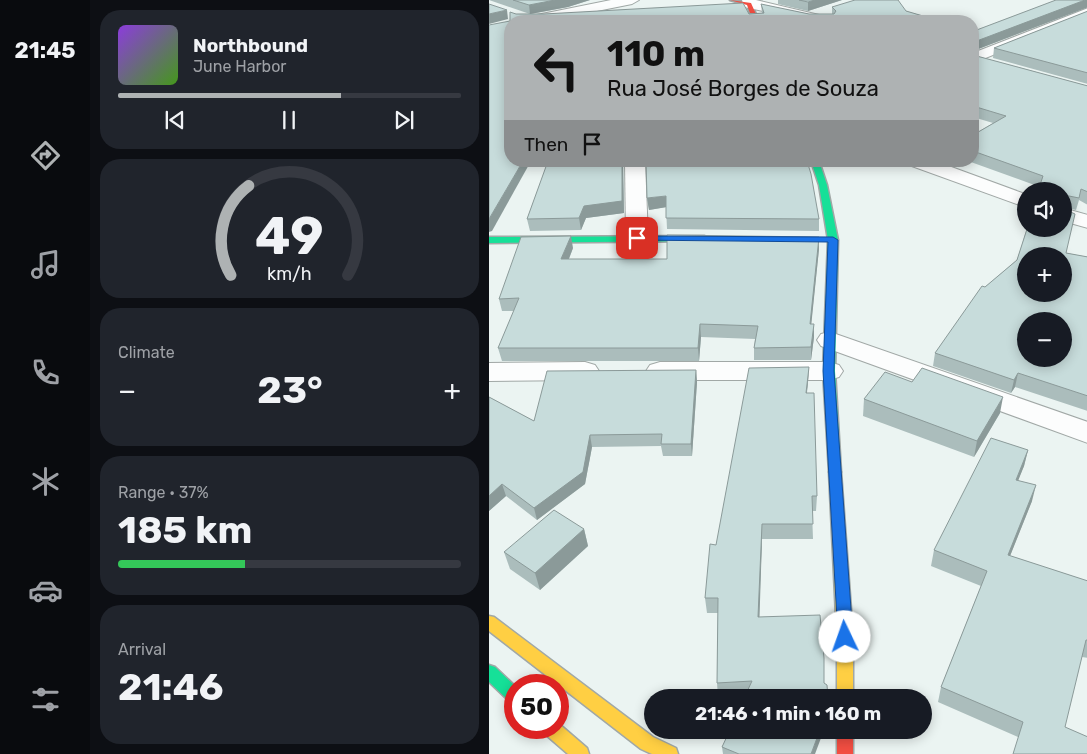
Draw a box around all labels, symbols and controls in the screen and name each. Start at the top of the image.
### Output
text: 110 m [607,33,705,75]
text: Northbound [193,34,308,57]
icon: left [524,35,589,100]
text: 21:45 [15,37,75,64]
text: June Harbor [193,57,286,76]
text: Rua José Borges de Souza [607,75,879,102]
icon: previous [161,106,189,134]
icon: pause [275,106,303,134]
icon: next [390,106,418,134]
icon: arrive [578,130,606,158]
text: Then [524,133,568,156]
icon: directions [28,138,63,173]
map controls [1017,182,1072,367]
button: sound [1017,182,1072,237]
text: 49 [255,205,324,267]
pin [616,217,658,259]
icon: arrive [623,224,651,252]
icon: music [28,247,63,282]
button: + [1017,247,1072,302]
text: km/h [267,263,312,284]
button: − [1017,312,1072,367]
text: Climate [118,343,175,362]
icon: phone [28,355,63,390]
text: 23° [257,367,323,413]
text: − [118,374,136,407]
text: + [444,374,461,407]
icon: climate [28,464,63,499]
text: Range · 37% [118,483,209,502]
text: 185 km [118,507,252,553]
icon: car [28,573,63,608]
position arrow [818,610,870,662]
text: Arrival [118,640,166,659]
text: 21:46 [118,664,223,710]
speed limit sign: 50 [504,674,569,739]
icon: filters [28,682,63,717]
text: 21:46 · 1 min · 160 m [695,702,881,725]

